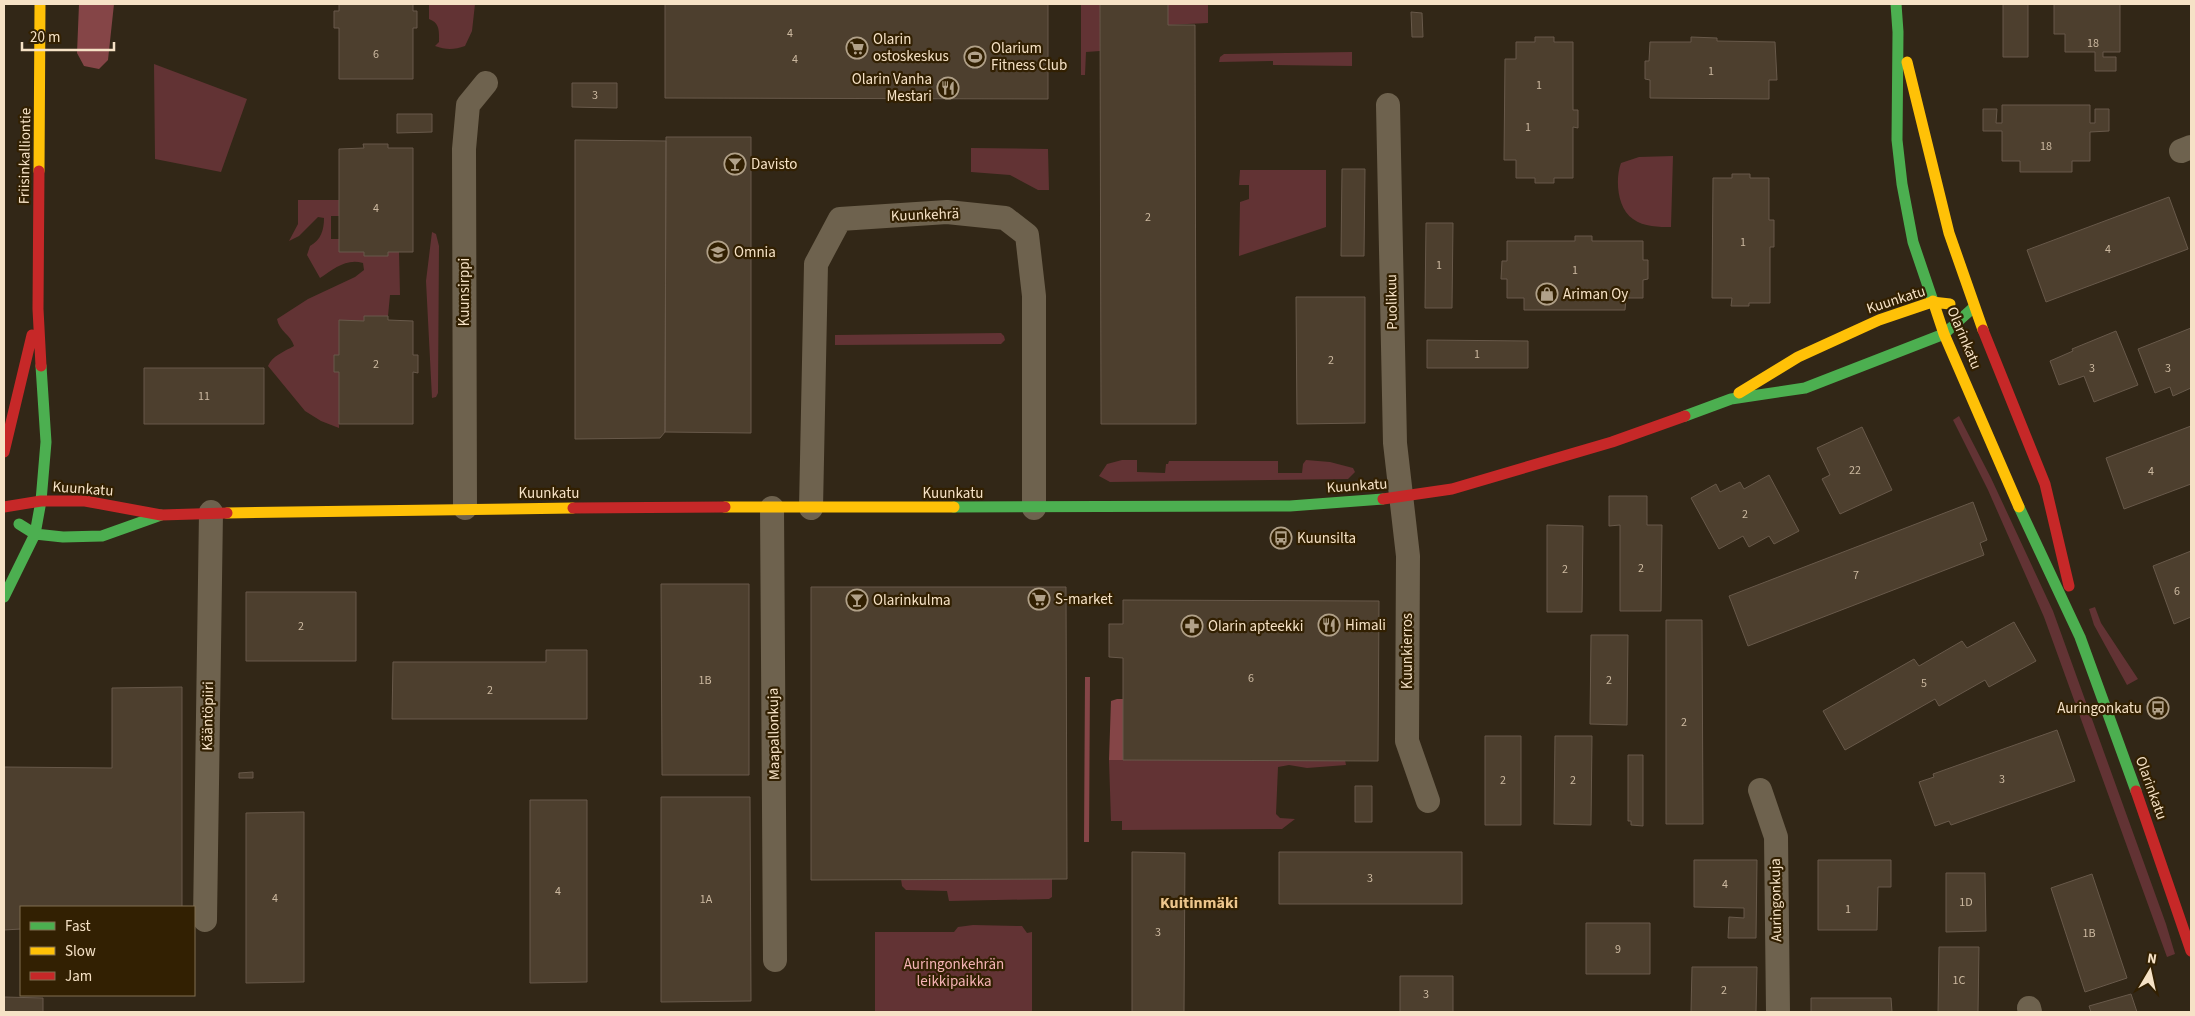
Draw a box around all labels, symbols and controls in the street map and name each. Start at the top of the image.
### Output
scale bar [22,20,115,52]
house number: 4 [787,25,793,42]
text: 20 m [30,27,60,48]
place label: Olarin ostoskeskus [873,29,949,67]
house number: 18 [2087,35,2099,52]
supermarket icon: Olarin ostoskeskus [845,36,869,60]
place label: Olarium Fitness Club [991,38,1067,76]
sports icon: Olarium Fitness Club [963,45,987,69]
house number: 6 [373,46,379,63]
house number: 4 [792,51,798,68]
house number: 1 [1708,63,1714,80]
place label: Olarin Vanha Mestari [852,69,932,107]
restaurant icon: Olarin Vanha Mestari [936,76,960,100]
house number: 1 [1536,77,1542,94]
house number: 3 [592,87,598,104]
street label: Friisinkalliontie [14,108,36,204]
house number: 1 [1525,119,1531,136]
house number: 18 [2040,138,2052,155]
bar icon: Davisto [723,152,747,176]
place label: Davisto [751,154,797,175]
house number: 4 [373,200,379,217]
street label: Kuunkehrä [891,203,959,227]
house number: 2 [1145,209,1151,226]
house number: 1 [1740,234,1746,251]
school or university icon: Omnia [706,240,730,264]
house number: 4 [2105,241,2111,258]
place label: Omnia [734,242,776,263]
house number: 1 [1436,257,1442,274]
street label: Kuunsirppi [454,258,475,326]
house number: 1 [1572,262,1578,279]
street label: Puolikuu [1381,274,1403,330]
street label: Kuunkatu [1864,281,1928,319]
shop icon: Ariman Oy [1535,282,1559,306]
place label: Ariman Oy [1563,284,1628,305]
street label: Olarinkatu [1941,303,1987,373]
house number: 1 [1474,346,1480,363]
house number: 2 [1328,352,1334,369]
house number: 2 [373,356,379,373]
house number: 3 [2089,360,2095,377]
house number: 3 [2165,360,2171,377]
house number: 11 [198,388,210,405]
house number: 22 [1849,462,1861,479]
house number: 4 [2148,463,2154,480]
street label: Kuunkatu [1326,473,1388,499]
street label: Kuunkatu [52,476,114,502]
street label: Kuunkatu [519,483,579,504]
street label: Kuunkatu [923,483,983,504]
house number: 2 [1742,506,1748,523]
bus stop icon: Kuunsilta [1269,526,1293,550]
place label: Kuunsilta [1297,528,1356,549]
house number: 2 [1638,560,1644,577]
house number: 2 [1562,561,1568,578]
house number: 7 [1853,567,1859,584]
house number: 6 [2174,583,2180,600]
supermarket icon: S-market [1027,587,1051,611]
bar icon: Olarinkulma [845,588,869,612]
place label: S-market [1055,589,1113,610]
place label: Olarinkulma [873,590,951,611]
restaurant icon: Himali [1317,613,1341,637]
street label: Kuunkierros [1397,613,1418,689]
pharmacy icon: Olarin apteekki [1180,614,1204,638]
place label: Himali [1345,615,1386,636]
place label: Olarin apteekki [1208,616,1303,637]
house number: 2 [298,618,304,635]
house number: 6 [1248,670,1254,687]
house number: 1B [698,672,712,689]
house number: 2 [1606,672,1612,689]
house number: 5 [1921,675,1927,692]
street label: Kääntöpiiri [197,681,219,751]
house number: 2 [487,682,493,699]
street label: Maapallonkuja [763,688,785,780]
bus stop icon: Auringonkatu [2146,696,2170,720]
place label: Auringonkatu [2057,698,2142,719]
house number: 2 [1681,714,1687,731]
street label: Olarinkatu [2130,753,2172,823]
house number: 3 [1999,771,2005,788]
house number: 2 [1500,772,1506,789]
house number: 2 [1570,772,1576,789]
street label: Auringonkuja [1765,858,1787,942]
house number: 3 [1367,870,1373,887]
house number: 4 [1722,876,1728,893]
house number: 4 [555,883,561,900]
house number: 4 [272,890,278,907]
house number: 1A [700,891,713,908]
district label: Kuitinmäki [1160,892,1238,914]
house number: 1D [1959,894,1973,911]
house number: 1 [1845,901,1851,918]
legend [20,906,195,996]
text: Fast [65,916,91,937]
house number: 3 [1155,924,1161,941]
house number: 1B [2082,925,2096,942]
text: Slow [65,941,96,962]
house number: 9 [1615,941,1621,958]
north arrow [2125,946,2175,996]
text: N [2146,949,2158,970]
park label: Auringonkehrän leikkipaikka [904,954,1004,992]
text: Jam [65,966,92,987]
house number: 1C [1953,972,1966,989]
house number: 2 [1721,982,1727,999]
house number: 3 [1423,986,1429,1003]

